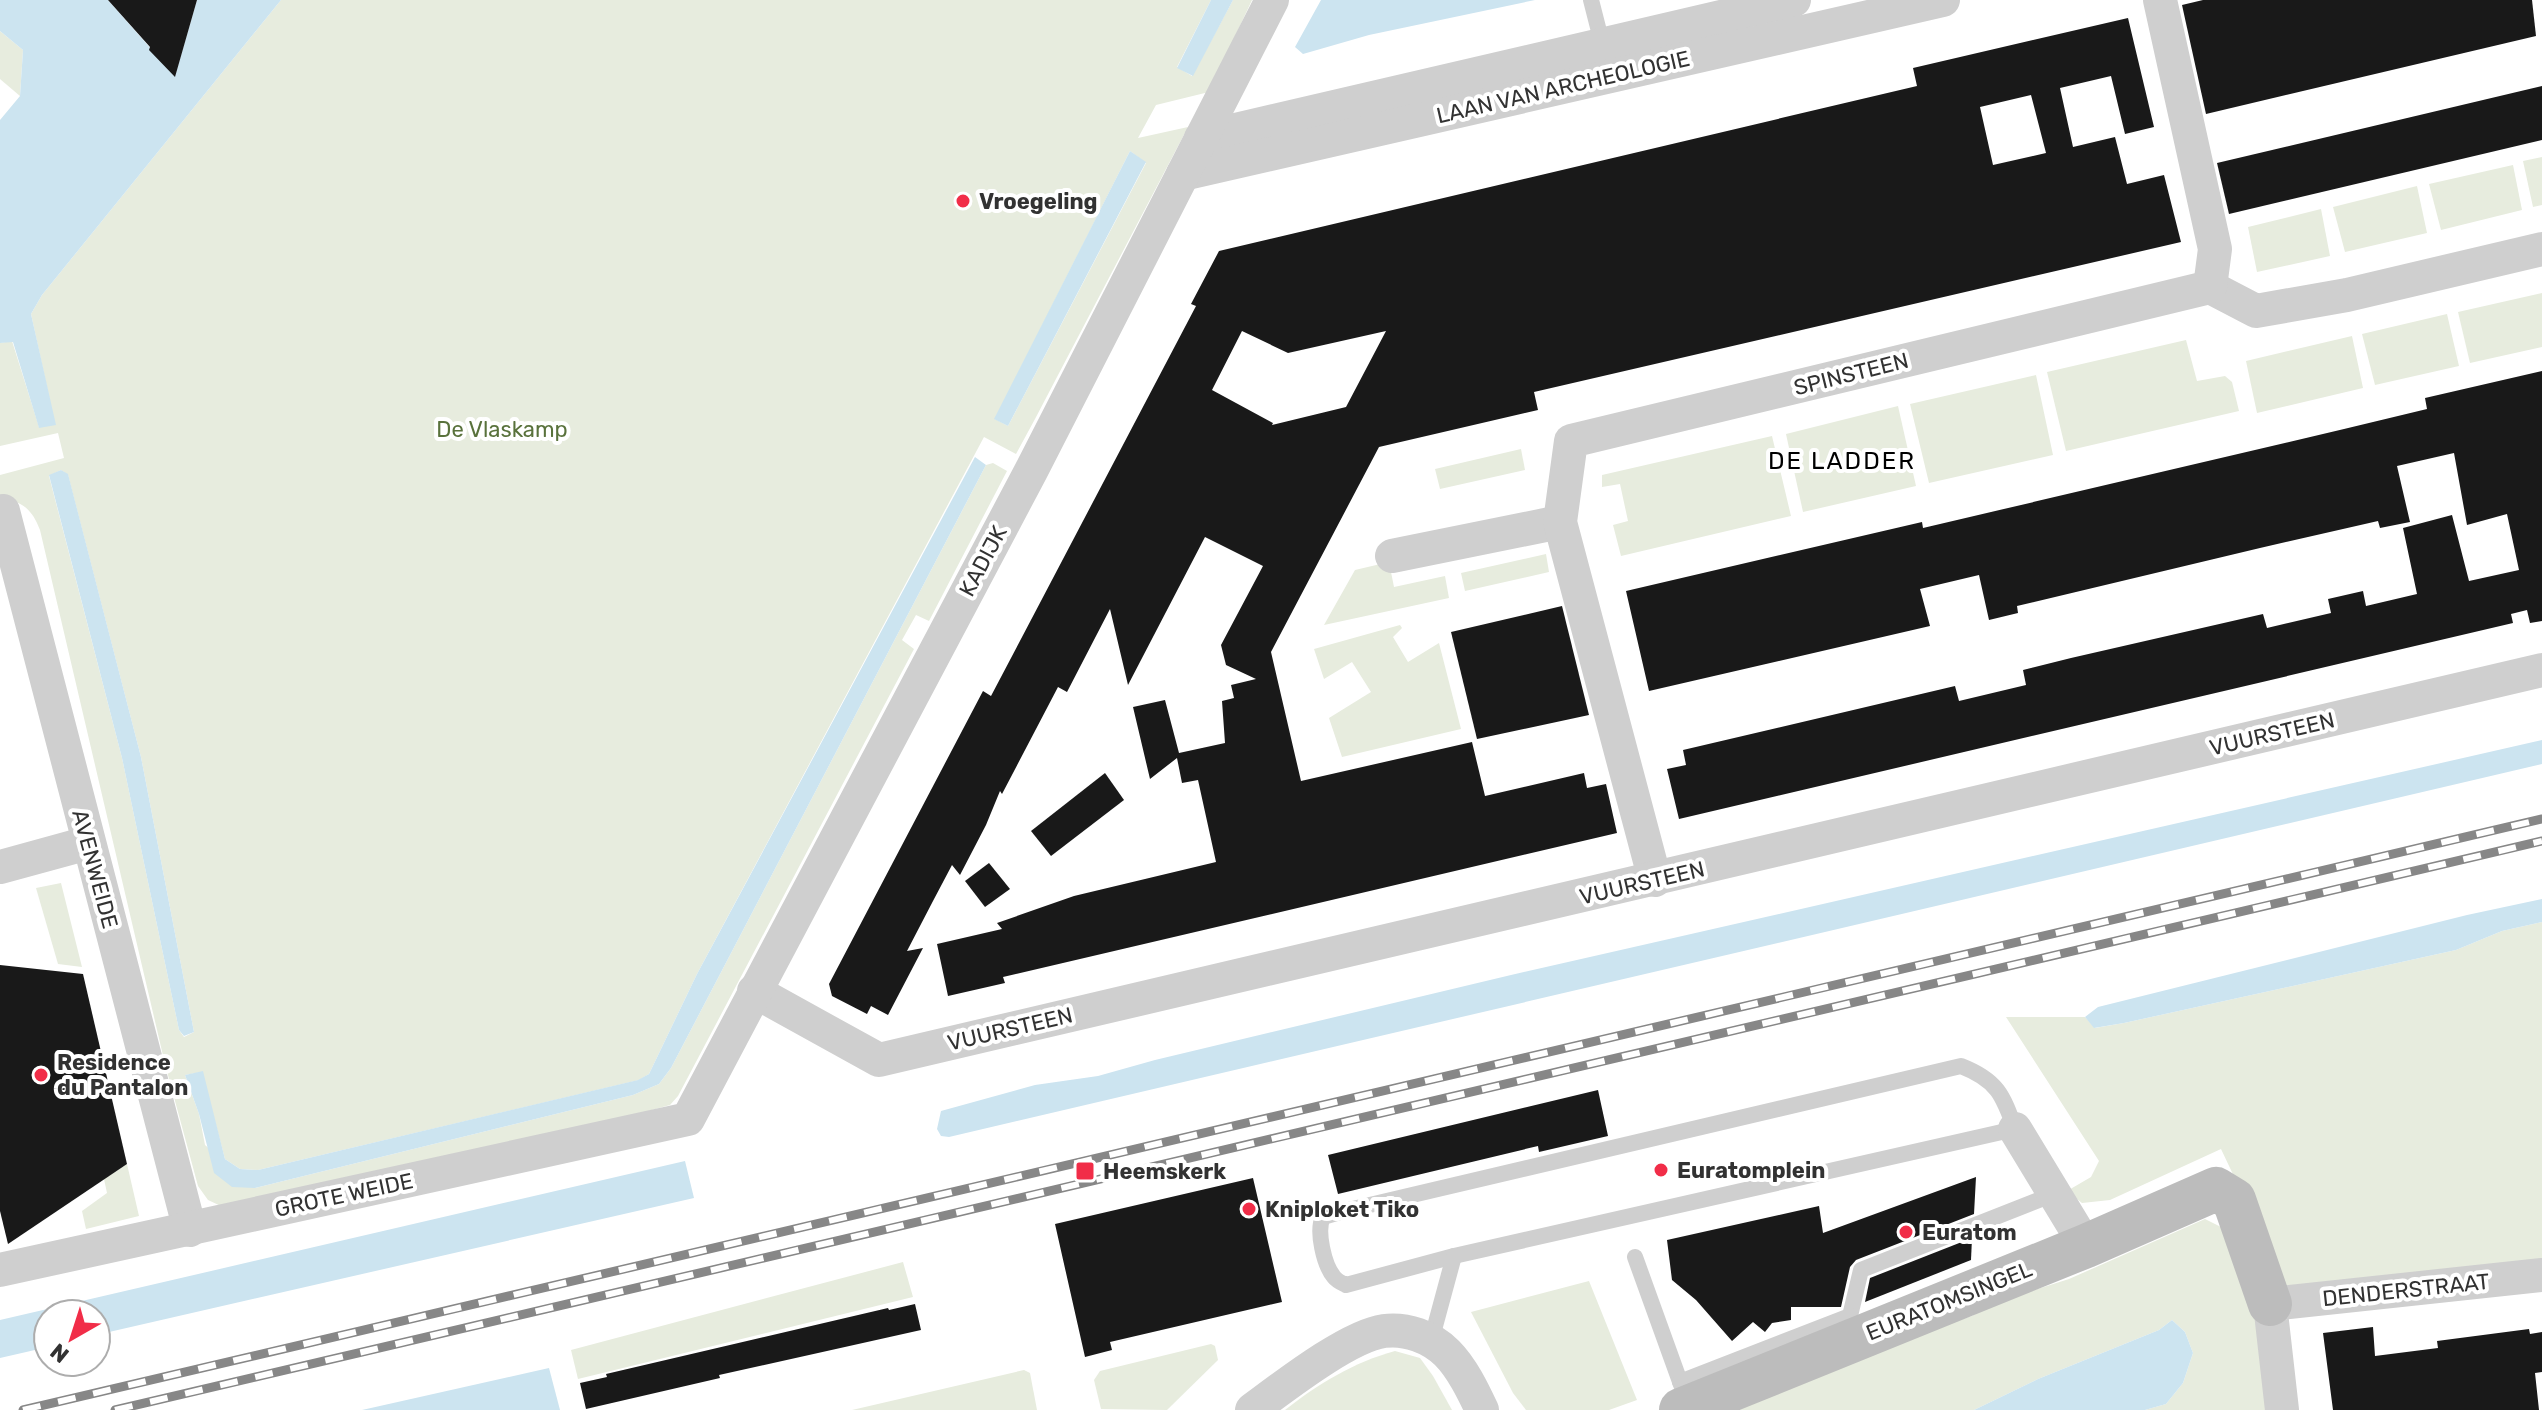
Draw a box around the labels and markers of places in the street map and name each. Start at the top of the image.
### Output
place label: Vroegeling [979,188,1098,215]
marker: Vroegeling [954,192,972,210]
place label: Residence du Pantalon [57,1049,188,1101]
marker: Residence du Pantalon [32,1066,50,1084]
place label: Euratomplein [1677,1157,1825,1184]
place label: Heemskerk [1103,1158,1226,1185]
marker: Heemskerk [1074,1160,1096,1182]
marker: Euratomplein [1652,1161,1670,1179]
place label: Kniploket Tiko [1265,1196,1419,1223]
marker: Kniploket Tiko [1240,1200,1258,1218]
place label: Euratom [1922,1219,2017,1246]
marker: Euratom [1897,1223,1915,1241]

